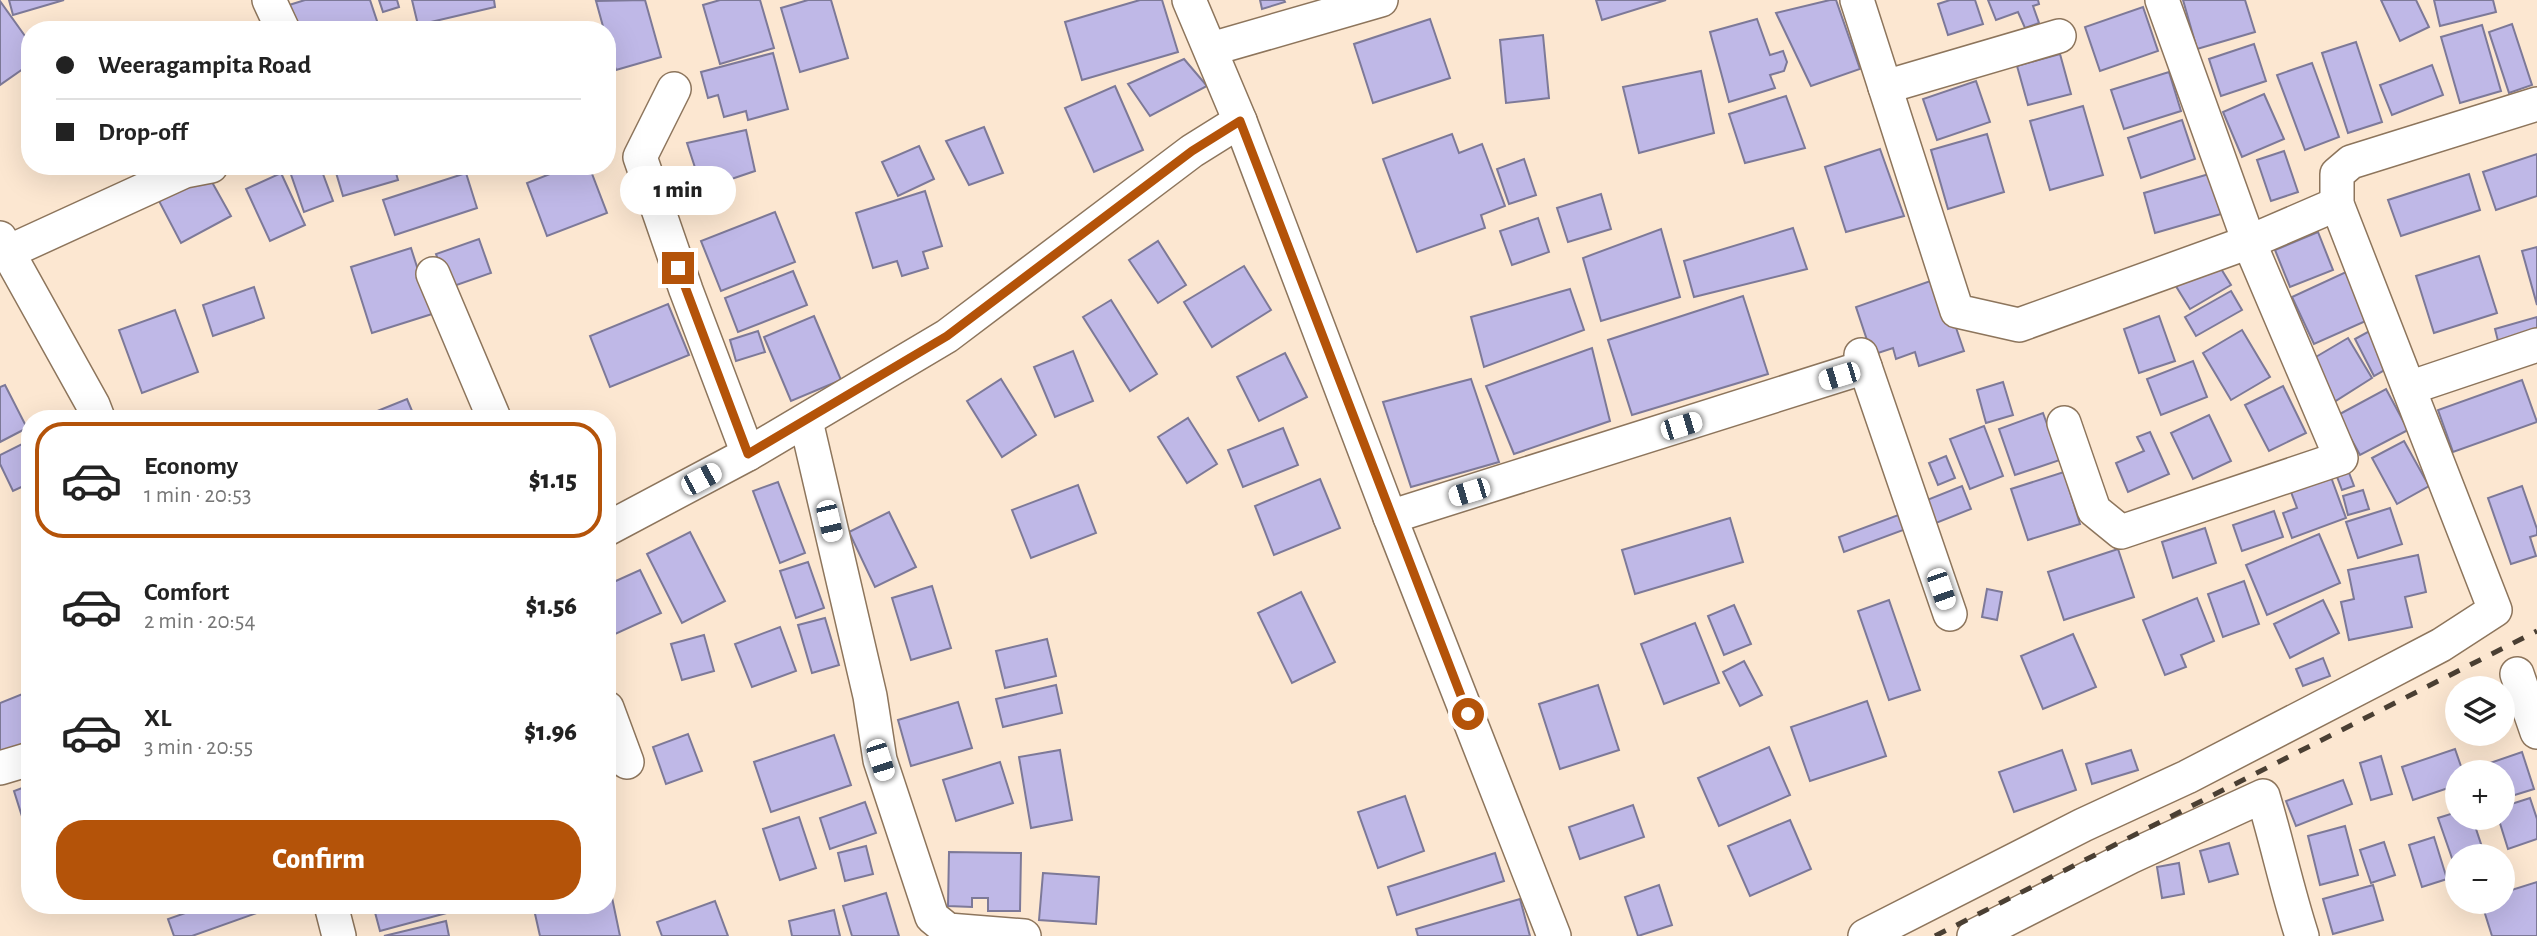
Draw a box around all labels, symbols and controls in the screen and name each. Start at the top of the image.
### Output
text: Weeragampita Road [98,52,311,78]
text: Drop-off [98,119,187,145]
callout: 1 min [620,166,736,216]
text: 1 min [654,179,702,202]
route end [662,252,694,284]
car [1816,360,1863,392]
car [1658,410,1705,442]
icon: car [60,449,123,512]
text: Economy [144,453,238,479]
car [678,460,725,498]
text: $1.15 [529,467,577,493]
car [1446,476,1493,508]
text: 1 min · 20:53 [144,484,251,507]
car [815,498,844,544]
car [1925,566,1958,612]
icon: car [60,575,123,638]
text: Comfort [144,579,229,605]
text: $1.56 [525,593,577,619]
text: 2 min · 20:54 [144,610,256,633]
map controls [2445,676,2515,914]
button: layers [2445,676,2515,746]
route start [1452,698,1484,730]
icon: car [60,701,123,764]
text: XL [144,705,171,731]
text: $1.96 [524,719,577,745]
text: 3 min · 20:55 [144,736,253,759]
car [864,737,897,783]
button: + [2445,760,2515,830]
button: Confirm [56,820,581,900]
button: − [2445,844,2515,914]

